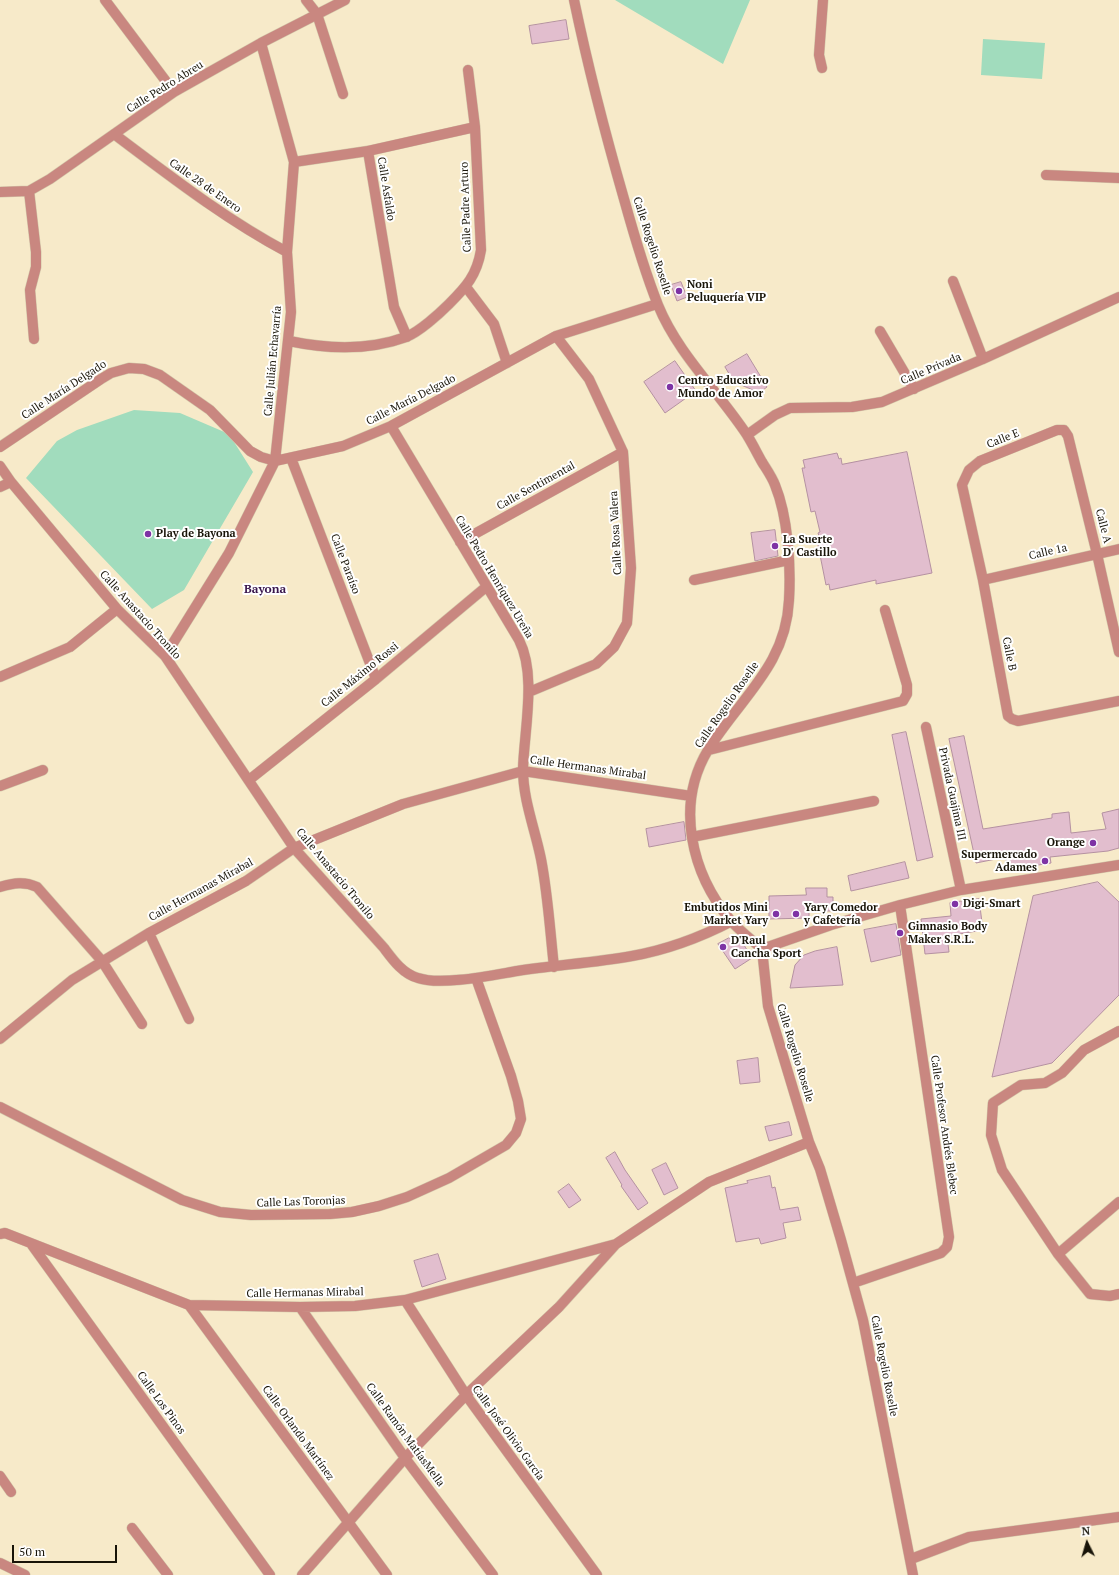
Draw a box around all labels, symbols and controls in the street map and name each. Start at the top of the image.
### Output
street label: Calle Pedro Abreu [124,58,206,116]
street label: Calle 28 de Enero [166,156,244,216]
street label: Calle Asfaldo [374,156,398,222]
street label: Calle Padre Arturo [458,162,474,252]
street label: Calle Rogelio Roselle [630,195,674,297]
place label: Noni Peluquería VIP [687,278,766,304]
marker: Noni Peluquería VIP [674,286,684,296]
street label: Calle Julián Echavarría [262,305,284,417]
street label: Calle Privada [899,350,963,388]
street label: Calle María Delgado [19,358,109,422]
street label: Calle María Delgado [364,372,458,428]
place label: Centro Educativo Mundo de Amor [678,374,768,400]
marker: Centro Educativo Mundo de Amor [665,382,675,392]
street label: Calle E [985,427,1021,451]
street label: Calle Sentimental [495,459,577,513]
street label: Calle Rosa Valera [607,491,625,575]
street label: Calle A [1092,507,1114,545]
street label: Calle Pedro Henríquez Ureña [452,513,536,641]
place label: Play de Bayona [156,527,236,541]
marker: Play de Bayona [143,529,153,539]
street label: Calle Paraíso [327,532,363,596]
place label: La Suerte D' Castillo [783,533,837,559]
marker: La Suerte D' Castillo [770,541,780,551]
street label: Calle 1a [1028,541,1068,563]
street label: Calle Anastacio Tronilo [97,568,183,662]
district label: Bayona [244,583,286,597]
street label: Calle B [999,636,1019,672]
street label: Calle Máximo Rossi [319,640,401,710]
street label: Calle Rogelio Roselle [692,659,762,751]
street label: Privada Guajima III [936,746,968,842]
street label: Calle Hermanas Mirabal [529,753,647,783]
street label: Calle Anastacio Tronilo [293,826,377,922]
place label: Orange [1047,836,1085,850]
marker: Orange [1088,838,1098,848]
place label: Supermercado Adames [961,848,1037,874]
street label: Calle Hermanas Mirabal [147,856,255,924]
marker: Supermercado Adames [1040,856,1050,866]
place label: Digi-Smart [963,897,1021,911]
marker: Digi-Smart [950,899,960,909]
place label: Embutidos Mini Market Yary [684,901,768,927]
place label: Yary Comedor y Cafetería [804,901,878,927]
marker: Embutidos Mini Market Yary [771,909,781,919]
marker: Yary Comedor y Cafetería [791,909,801,919]
place label: Gimnasio Body Maker S.R.L. [908,920,987,946]
marker: Gimnasio Body Maker S.R.L. [895,928,905,938]
place label: D'Raul Cancha Sport [731,934,801,960]
marker: D'Raul Cancha Sport [718,942,728,952]
street label: Calle Rogelio Roselle [774,1002,816,1104]
street label: Calle Profesor Andrés Blebec [928,1054,960,1196]
street label: Calle Las Toronjas [256,1194,346,1210]
street label: Calle Hermanas Mirabal [246,1285,364,1301]
street label: Calle Rogelio Roselle [868,1314,900,1418]
street label: Calle Los Pinos [134,1369,188,1437]
street label: Calle Ramón MatíasMella [363,1381,447,1489]
street label: Calle Orlando Martínez [259,1383,337,1483]
street label: Calle José Olivio García [469,1383,547,1483]
north arrow [1067,1523,1107,1563]
text: N [1081,1524,1091,1538]
scale bar [14,1537,119,1563]
text: 50 m [19,1544,45,1559]

